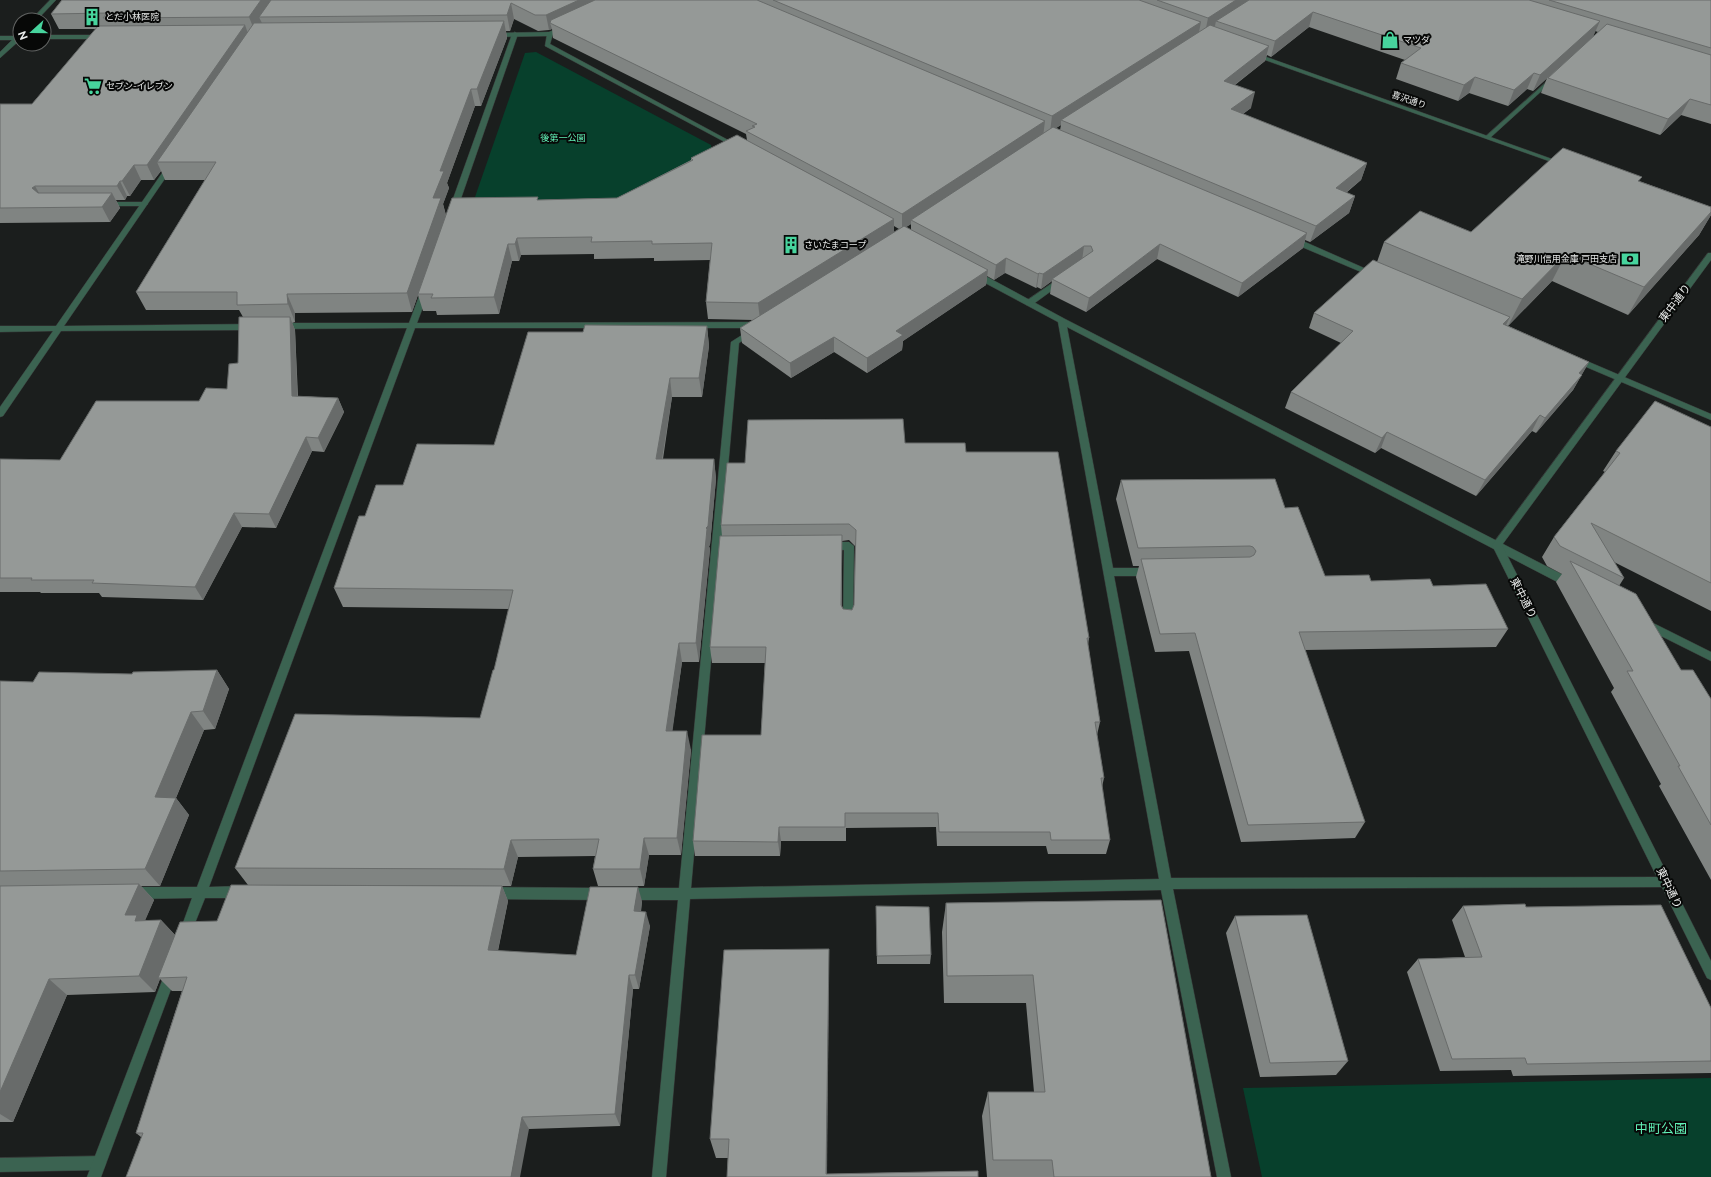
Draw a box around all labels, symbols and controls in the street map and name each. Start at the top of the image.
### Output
building icon: とだ小林医院 [82,7,102,27]
north arrow [12,12,52,52]
place label: とだ小林医院 [105,12,159,22]
text: N [16,29,31,42]
shop icon: マツダ [1380,30,1400,50]
place label: マツダ [1403,35,1430,45]
supermarket icon: セブン-イレブン [83,76,103,96]
place label: セブン-イレブン [106,81,173,91]
street label: 喜沢通り [1390,89,1428,111]
park label: 後第一公園 [539,133,586,143]
building icon: さいたまコープ [781,235,801,255]
place label: さいたまコープ [804,240,866,250]
bank icon: 滝野川信用金庫 戸田支店 [1620,249,1640,269]
place label: 滝野川信用金庫 戸田支店 [1516,254,1617,264]
street label: 東中通り [1657,282,1693,324]
street label: 東中通り [1507,575,1539,621]
street label: 東中通り [1654,865,1684,911]
park label: 中町公園 [1635,1121,1687,1136]

